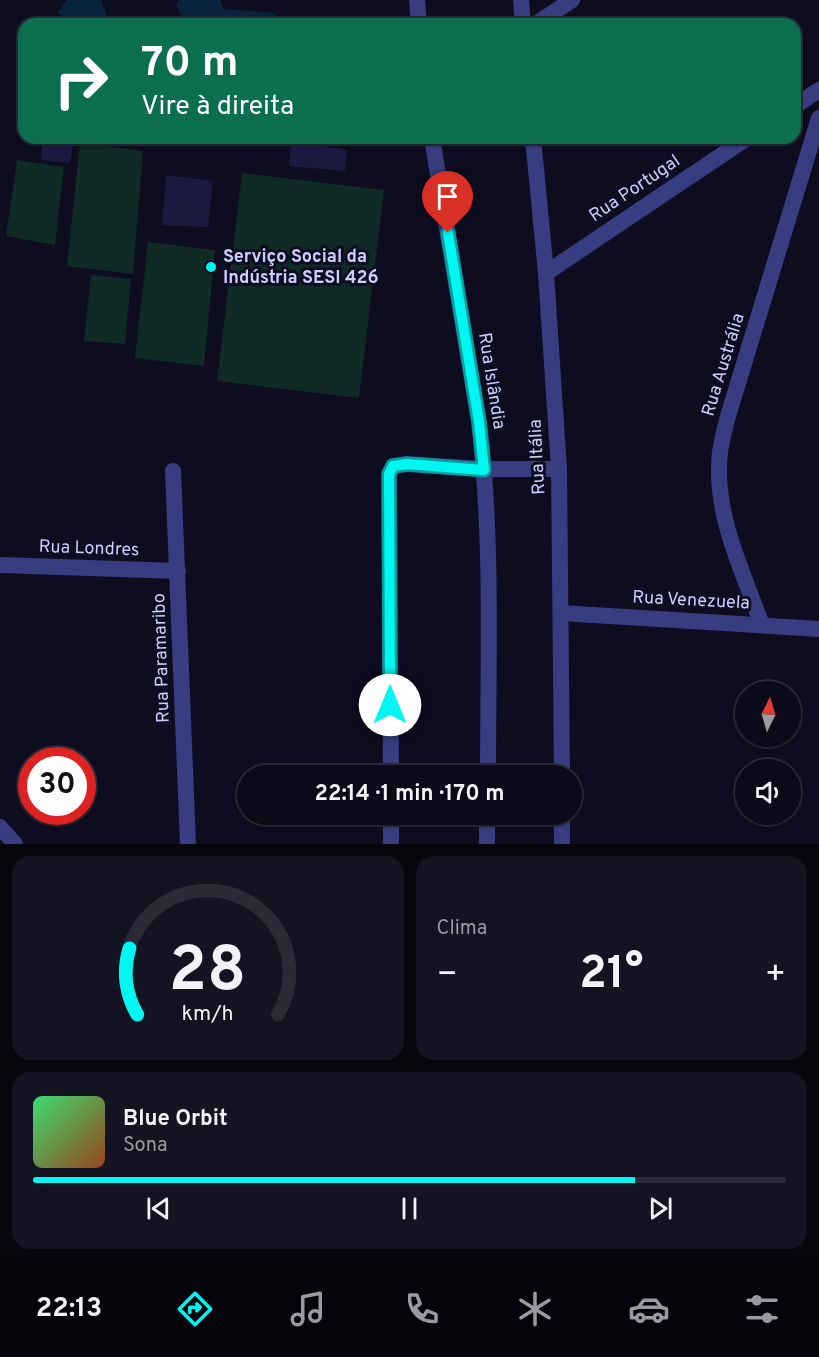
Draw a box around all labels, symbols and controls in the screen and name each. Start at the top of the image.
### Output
text: 70 m [141,38,239,91]
icon: right [42,42,120,120]
text: Vire à direita [141,90,294,124]
street label: Rua Portugal [585,150,685,228]
pin [422,171,473,233]
icon: arrive [431,180,464,213]
place label: Serviço Social da Indústria SESI 426 [223,246,379,290]
marker: Serviço Social da Indústria SESI 426 [204,260,218,274]
street label: Rua Austrália [697,311,751,419]
street label: Rua Islândia [472,331,510,431]
street label: Rua Itália [525,419,551,495]
street label: Rua Londres [38,536,140,562]
street label: Rua Venezuela [632,586,750,616]
street label: Rua Paramaribo [148,593,176,723]
position arrow [358,673,422,737]
north arrow [735,681,801,747]
map controls [735,681,801,825]
speed limit sign: 30 [18,747,96,825]
button: sound [735,759,801,825]
text: 22:14 · 1 min · 170 m [315,781,504,808]
text: Clima [437,916,487,942]
text: 28 [169,934,246,1013]
text: 21° [579,947,643,1004]
text: − [437,955,458,997]
text: + [765,955,786,997]
text: km/h [182,1001,234,1028]
text: Blue Orbit [123,1106,228,1133]
text: Sona [123,1133,168,1159]
icon: previous [142,1192,175,1225]
icon: pause [393,1192,426,1225]
icon: next [644,1192,677,1225]
icon: directions [174,1288,216,1330]
icon: music [287,1288,329,1330]
icon: phone [401,1288,443,1330]
icon: climate [514,1288,556,1330]
icon: car [628,1288,670,1330]
icon: filters [741,1288,783,1330]
text: 22:13 [36,1292,102,1326]

